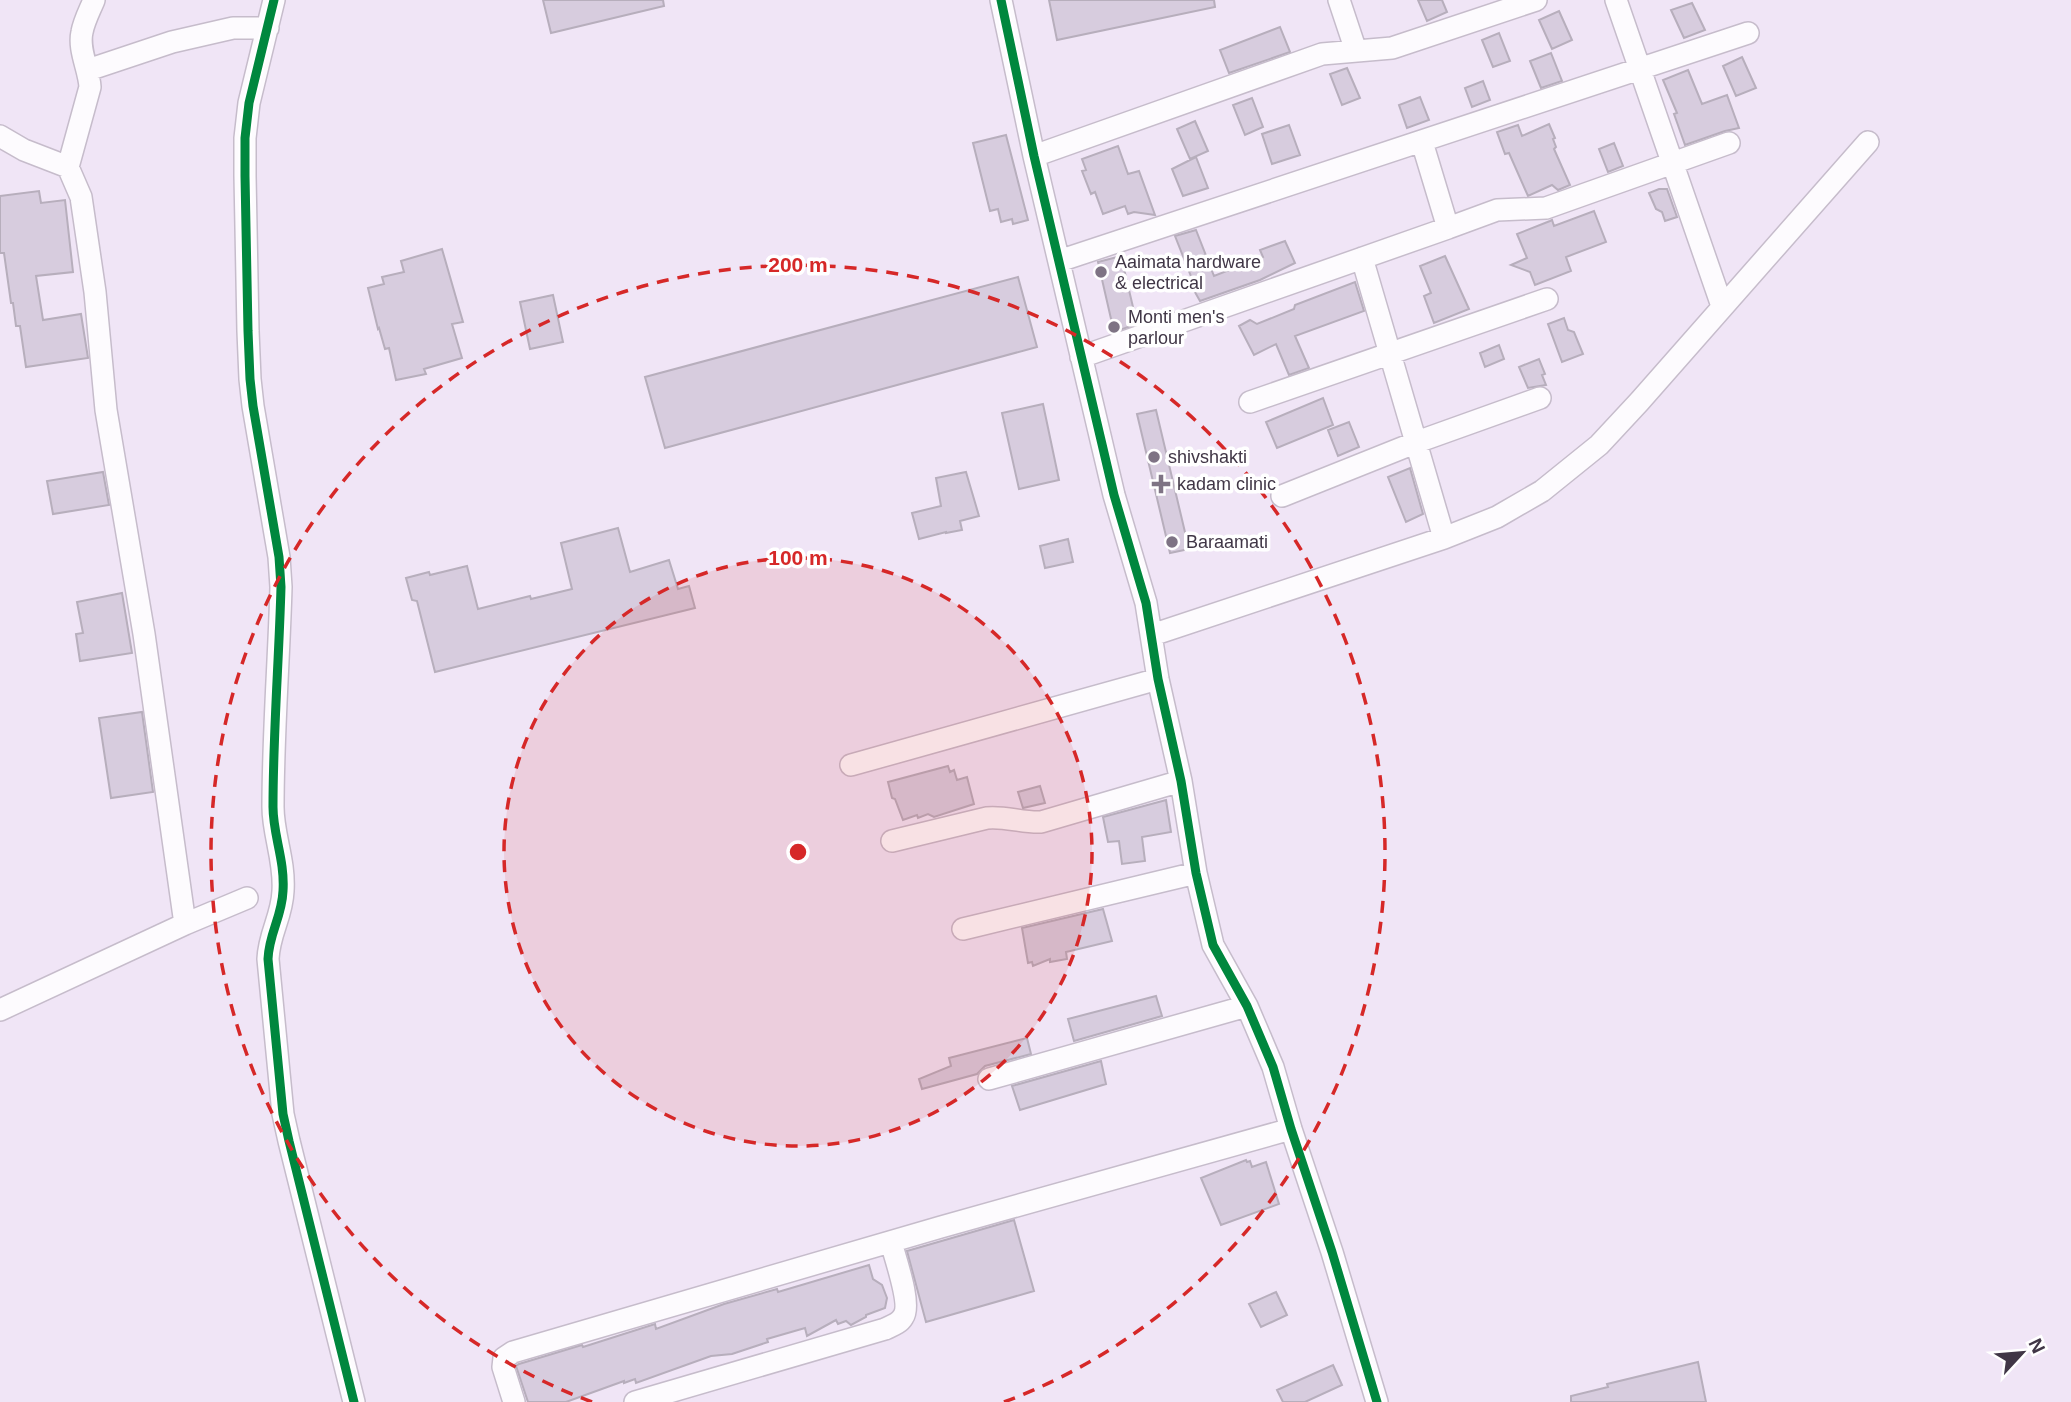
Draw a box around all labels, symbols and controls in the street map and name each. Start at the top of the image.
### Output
place label: Aaimata hardware & electrical [1115,252,1261,293]
text: 200 m [768,253,828,276]
marker: Aaimata hardware & electrical [1093,264,1109,280]
place label: Monti men's parlour [1128,307,1224,348]
marker: Monti men's parlour [1106,319,1122,335]
place label: shivshakti [1168,447,1247,467]
marker: shivshakti [1146,449,1162,465]
marker: kadam clinic [1151,474,1171,494]
place label: kadam clinic [1177,474,1276,494]
place label: Baraamati [1186,532,1268,552]
marker: Baraamati [1164,534,1180,550]
text: 100 m [768,546,828,569]
centre of rings [786,840,810,864]
north arrow [1987,1318,2057,1388]
text: N [2024,1335,2049,1357]

